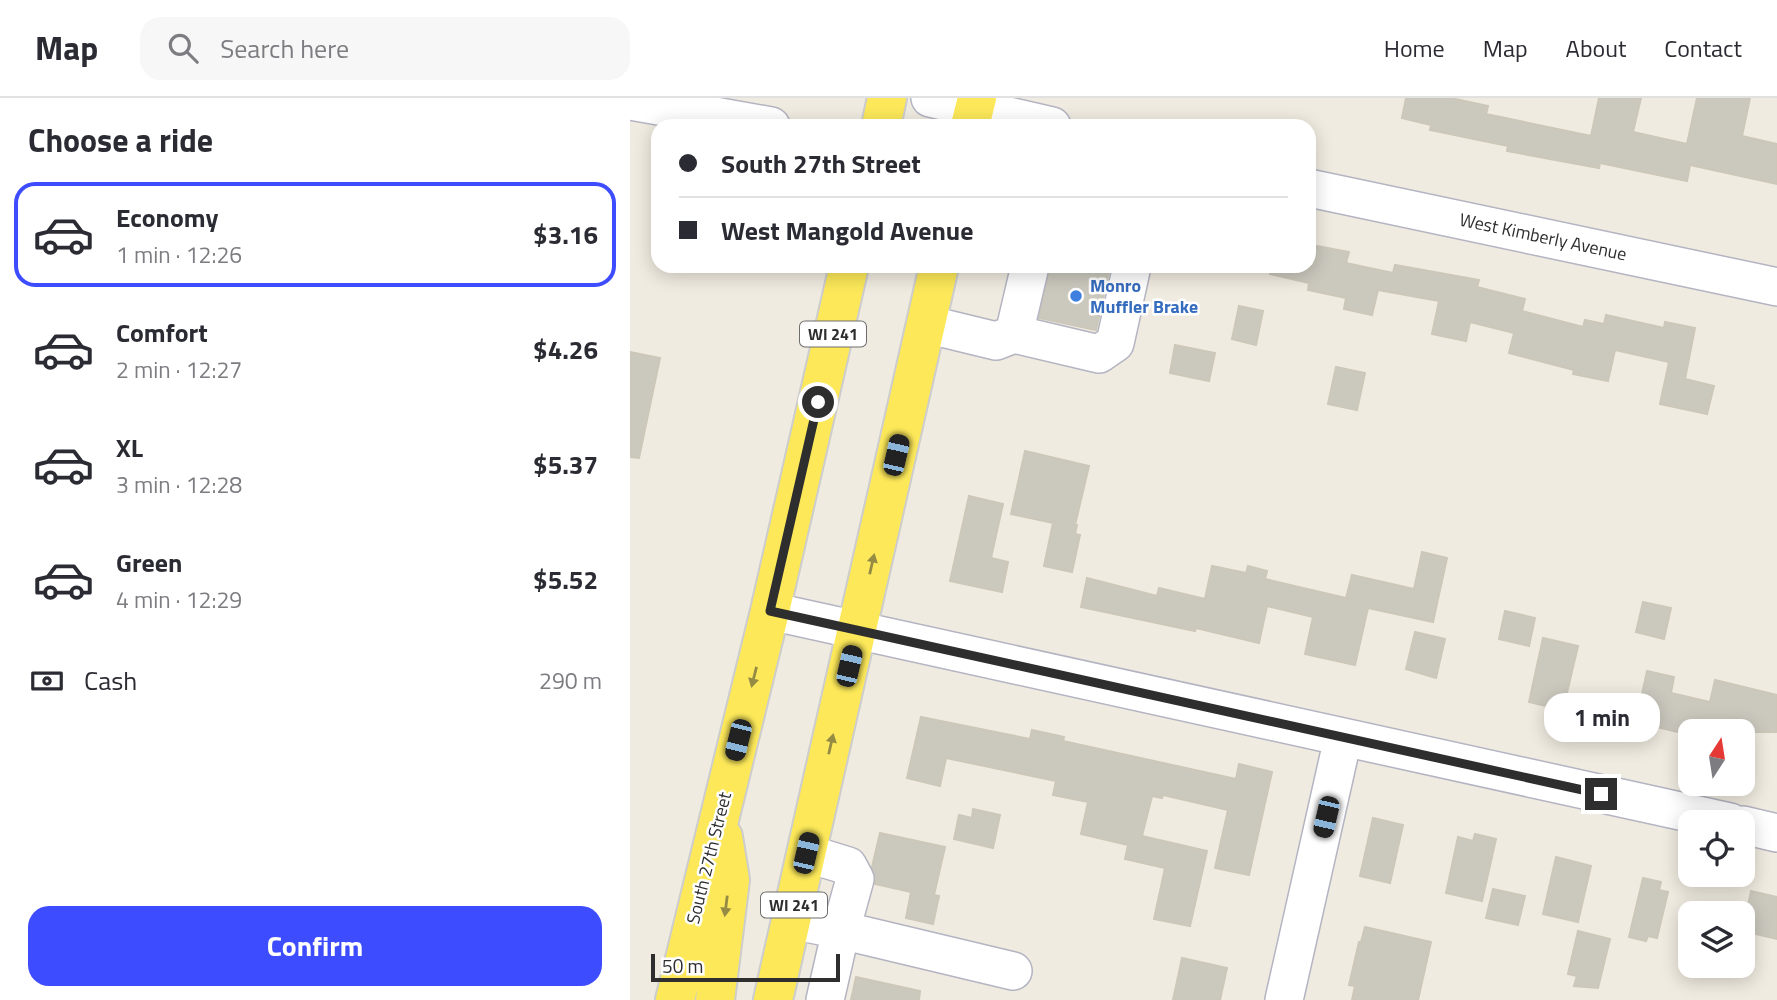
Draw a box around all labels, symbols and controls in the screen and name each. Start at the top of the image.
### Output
search box [140,17,630,80]
text: Map [35,23,98,73]
icon: search [164,29,202,67]
text: Search here [220,29,349,68]
text: Home [1384,30,1445,66]
text: Map [1483,30,1528,66]
text: About [1566,30,1626,66]
text: Contact [1664,30,1742,66]
text: Choose a ride [28,116,213,164]
text: South 27th Street [721,144,921,183]
text: Economy [116,198,218,237]
icon: car [32,203,95,266]
street label: West Kimberly Avenue [1457,206,1629,267]
text: West Mangold Avenue [721,211,973,250]
text: $3.16 [533,215,598,254]
text: 1 min · 12:26 [116,237,242,272]
place label: Monro Muffler Brake [1090,272,1198,320]
marker: Monro Muffler Brake [1068,288,1084,304]
text: Comfort [116,313,208,352]
icon: car [32,318,95,381]
road number: WI 241 [800,322,866,346]
text: $4.26 [533,330,598,369]
text: 2 min · 12:27 [116,352,242,387]
route start [802,386,834,418]
text: XL [116,428,143,467]
car [882,432,911,478]
icon: car [32,433,95,496]
text: $5.37 [533,445,598,484]
text: 3 min · 12:28 [116,467,242,502]
text: Green [116,543,182,582]
icon: car [32,548,95,611]
one-way arrow [866,552,877,574]
text: $5.52 [533,560,598,599]
text: 4 min · 12:29 [116,582,242,617]
car [835,643,864,689]
text: Cash [84,661,137,700]
icon: cash [28,662,66,700]
text: 290 m [539,663,602,698]
one-way arrow [748,666,759,688]
callout: 1 min [1543,692,1659,742]
text: 1 min [1574,700,1630,735]
car [723,717,754,763]
north arrow [1678,719,1755,796]
map controls [1678,719,1755,978]
one-way arrow [826,733,837,755]
route end [1585,778,1617,810]
street label: South 27th Street [679,788,738,927]
car [1312,794,1341,840]
button: locate [1678,810,1755,887]
car [792,830,821,876]
road number: WI 241 [761,892,827,918]
one-way arrow [721,895,732,917]
button: layers [1678,901,1755,978]
button: Confirm [28,906,602,986]
scale bar [651,951,840,983]
text: 50 m [662,951,703,980]

